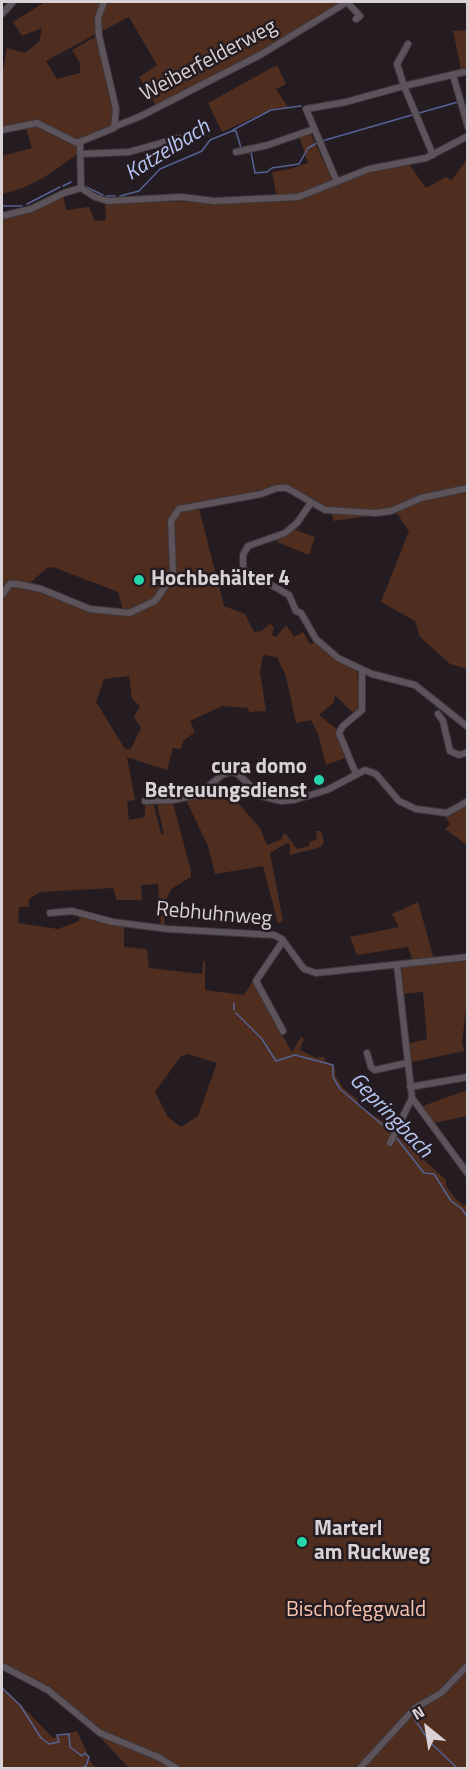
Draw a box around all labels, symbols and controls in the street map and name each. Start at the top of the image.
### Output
street label: Weiberfelderweg [137,14,281,108]
water label: Katzelbach [121,115,215,187]
place label: Hochbehälter 4 [151,567,290,593]
marker: Hochbehälter 4 [132,573,146,587]
place label: cura domo Betreuungsdienst [145,755,307,805]
marker: cura domo Betreuungsdienst [312,773,326,787]
street label: Rebhuhnweg [155,897,273,933]
water label: Gepringbach [343,1068,437,1164]
place label: Marterl am Ruckweg [314,1517,430,1567]
marker: Marterl am Ruckweg [295,1535,309,1549]
park label: Bischofeggwald [286,1598,426,1624]
north arrow [397,1698,457,1758]
text: N [407,1699,429,1726]

